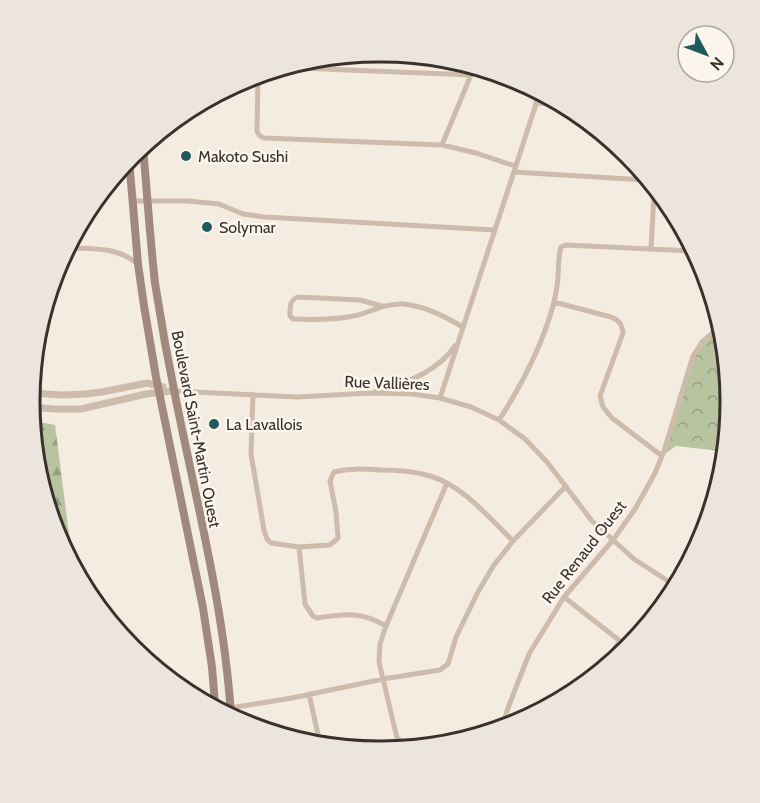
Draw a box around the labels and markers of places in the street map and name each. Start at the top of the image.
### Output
place label: Makoto Sushi [198,147,288,166]
marker: Makoto Sushi [179,149,193,163]
place label: Solymar [219,218,277,237]
marker: Solymar [200,220,214,234]
place label: La Lavallois [226,415,303,434]
marker: La Lavallois [207,417,221,431]

